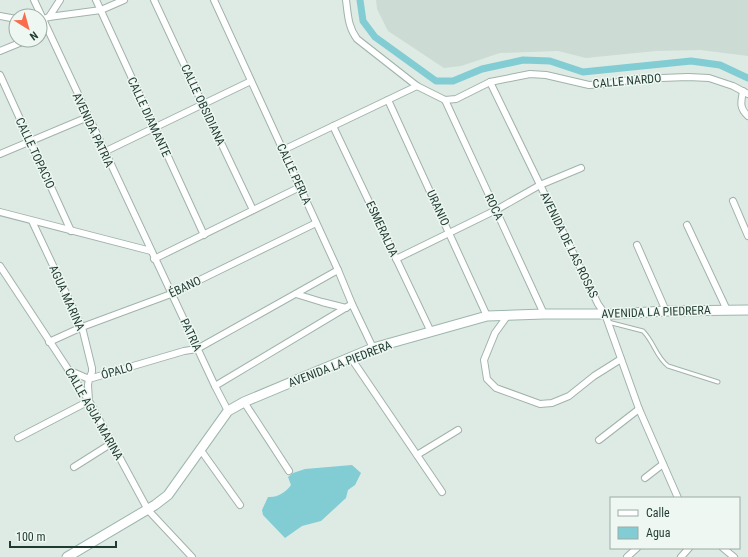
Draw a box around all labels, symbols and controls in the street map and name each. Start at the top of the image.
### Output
north arrow [8,8,48,48]
text: N [27,28,40,43]
street label: CALLE OBSIDIANA [178,62,228,148]
street label: CALLE NARDO [592,71,662,91]
street label: CALLE DIAMANTE [124,75,174,159]
street label: AVENIDA PATRIA [70,91,116,170]
street label: CALLE TOPACIO [12,115,58,191]
street label: CALLE PERLA [274,141,314,207]
street label: URANIO [424,188,452,228]
street label: AVENIDA DE LAS ROSAS [537,190,601,300]
street label: ROCA [482,192,506,222]
street label: ESMERALDA [363,199,401,259]
street label: AGUA MARINA [46,263,88,333]
street label: ÉBANO [166,273,203,301]
street label: AVENIDA LA PIEDRERA [601,303,711,321]
street label: PATRIA [177,316,205,354]
street label: AVENIDA LA PIEDRERA [286,338,394,390]
street label: ÓPALO [99,359,135,382]
street label: CALLE AGUA MARINA [62,365,126,463]
legend [610,497,740,549]
text: Calle [646,506,670,520]
scale bar [10,523,116,549]
text: Agua [646,526,671,540]
text: 100 m [16,530,46,544]

